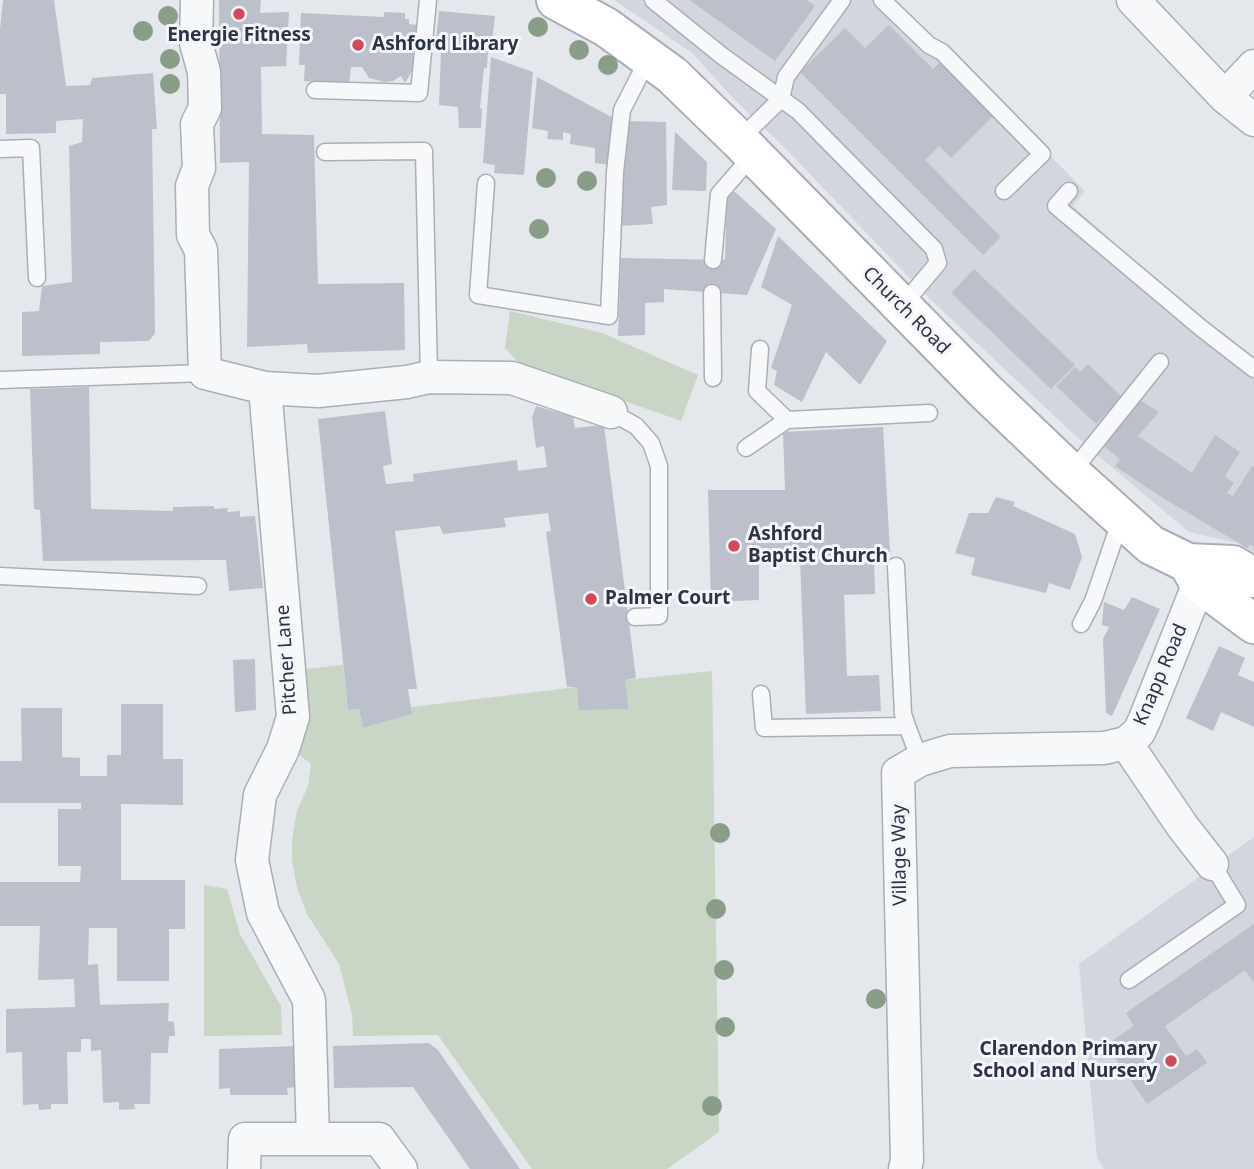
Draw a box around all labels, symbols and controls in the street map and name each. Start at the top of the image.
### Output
marker: Energie Fitness [231,6,247,22]
place label: Energie Fitness [167,25,311,47]
place label: Ashford Library [372,34,518,56]
marker: Ashford Library [350,37,366,53]
street label: Church Road [857,262,955,360]
place label: Ashford Baptist Church [748,524,888,568]
marker: Ashford Baptist Church [726,538,742,554]
place label: Palmer Court [605,588,730,610]
marker: Palmer Court [583,591,599,607]
street label: Pitcher Lane [272,604,302,716]
street label: Knapp Road [1129,621,1193,729]
street label: Village Way [888,804,912,906]
place label: Clarendon Primary School and Nursery [973,1039,1157,1083]
marker: Clarendon Primary School and Nursery [1163,1053,1179,1069]

